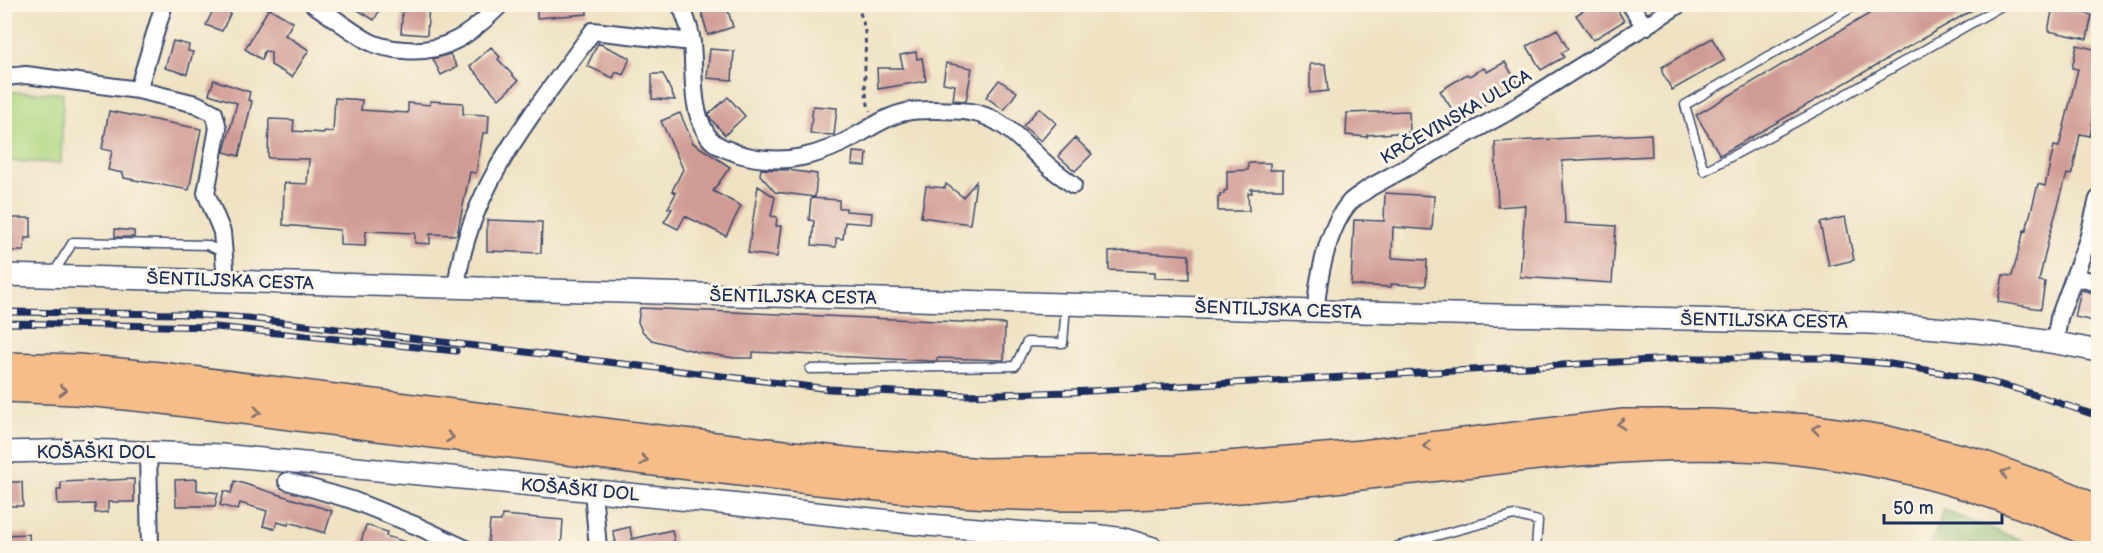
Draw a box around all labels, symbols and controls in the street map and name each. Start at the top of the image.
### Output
street label: KRČEVINSKA ULICA [1376,64,1535,169]
street label: ŠENTILJSKA CESTA [146,267,314,294]
street label: ŠENTILJSKA CESTA [709,284,877,309]
street label: ŠENTILJSKA CESTA [1194,296,1362,323]
street label: ŠENTILJSKA CESTA [1680,308,1848,333]
one-way arrow [58,384,67,397]
one-way arrow [252,406,261,418]
one-way arrow [1616,417,1626,430]
one-way arrow [1811,424,1820,436]
one-way arrow [446,430,455,442]
one-way arrow [1423,440,1432,452]
street label: KOŠAŠKI DOL [36,441,156,463]
one-way arrow [639,454,648,466]
one-way arrow [2000,467,2011,480]
street label: KOŠAŠKI DOL [520,473,641,506]
scale bar [1884,487,2002,525]
text: 50 m [1893,498,1934,519]

